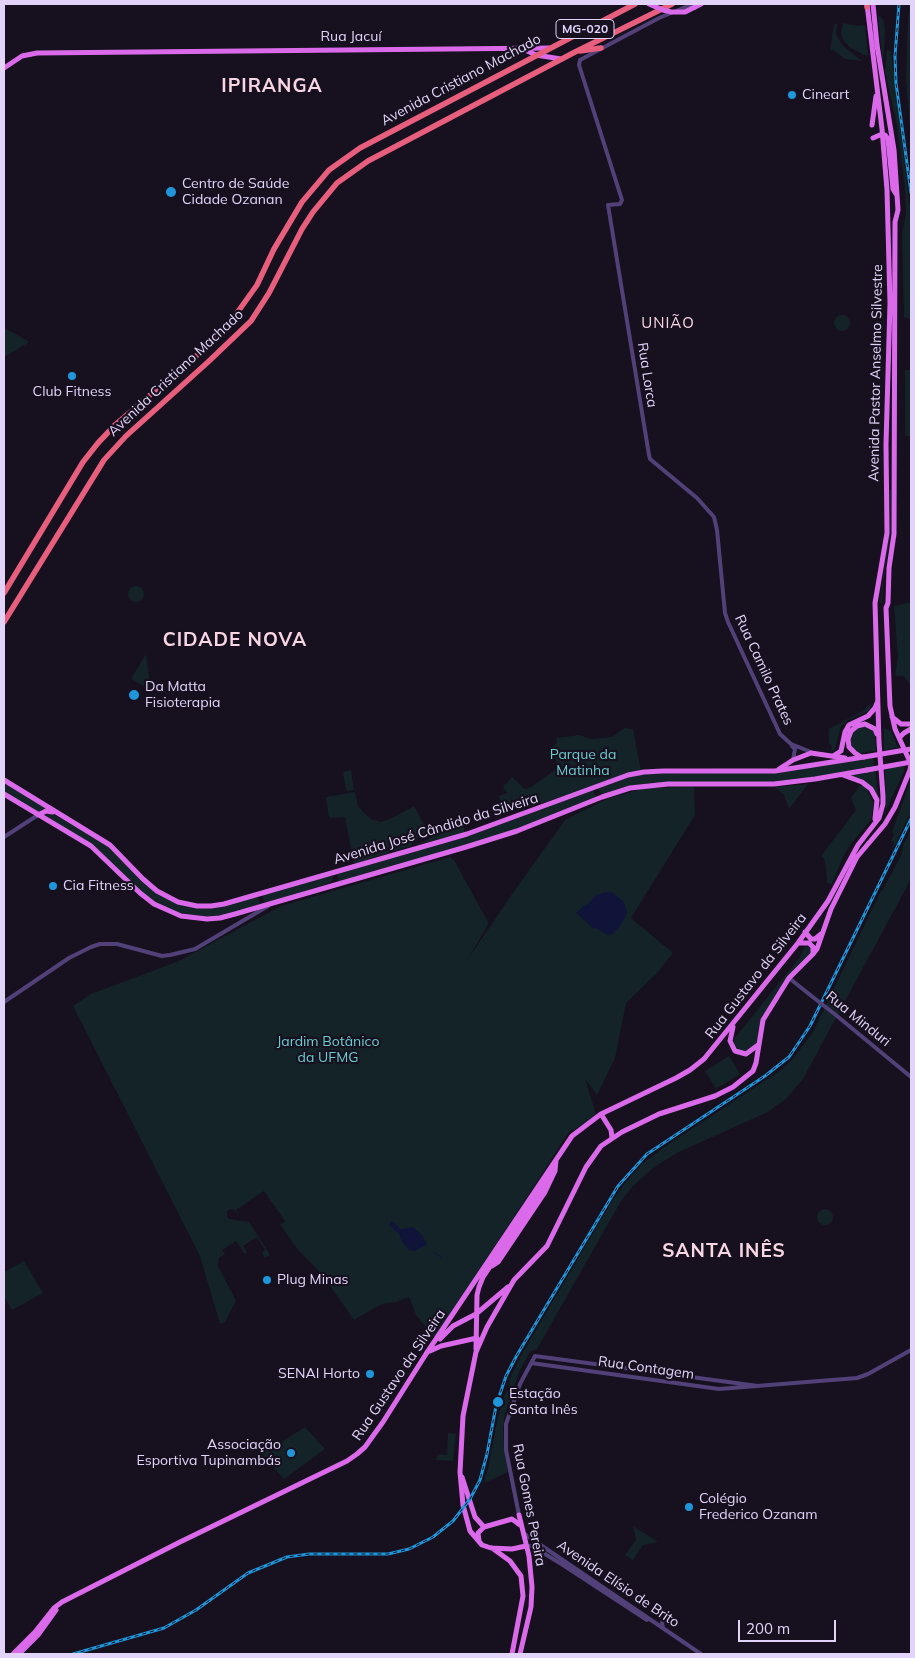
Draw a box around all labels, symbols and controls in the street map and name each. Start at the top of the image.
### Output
road number: MG-020 [556,20,614,38]
street label: Rua Jacuí [320,29,382,45]
street label: Avenida Cristiano Machado [378,31,544,129]
district label: IPIRANGA [220,75,324,97]
place label: Cineart [802,87,849,103]
marker: Cineart [786,89,798,101]
place label: Centro de Saúde Cidade Ozanan [182,176,289,208]
marker: Centro de Saúde Cidade Ozanan [164,185,178,199]
street label: Avenida Pastor Anselmo Silvestre [866,264,886,482]
street label: Avenida Cristiano Machado [105,306,247,440]
district label: UNIÃO [641,314,695,332]
street label: Rua Lorca [634,341,660,409]
marker: Club Fitness [66,370,78,382]
place label: Club Fitness [33,384,111,400]
street label: Rua Camilo Prates [731,612,797,728]
district label: CIDADE NOVA [161,629,309,651]
place label: Da Matta Fisioterapia [145,679,220,712]
marker: Da Matta Fisioterapia [127,688,141,702]
park label: Parque da Matinha [550,747,616,780]
street label: Avenida José Cândido da Silveira [332,790,540,868]
place label: Cia Fitness [63,878,134,894]
marker: Cia Fitness [47,880,59,892]
street label: Rua Gustavo da Silveira [702,910,810,1042]
street label: Rua Minduri [822,988,894,1050]
park label: Jardim Botânico da UFMG [277,1034,379,1066]
district label: SANTA INÊS [661,1240,787,1262]
place label: Plug Minas [277,1272,349,1288]
marker: Plug Minas [261,1274,273,1286]
street label: Rua Gustavo da Silveira [349,1306,449,1444]
street label: Rua Contagem [597,1353,695,1383]
place label: SENAI Horto [278,1366,360,1382]
marker: SENAI Horto [364,1368,376,1380]
place label: Estação Santa Inês [509,1386,578,1418]
marker: Estação Santa Inês [491,1395,505,1409]
place label: Associação Esportiva Tupinambás [137,1437,281,1470]
street label: Rua Gomes Pereira [509,1442,549,1568]
marker: Associação Esportiva Tupinambás [285,1447,297,1459]
place label: Colégio Frederico Ozanam [699,1491,818,1524]
marker: Colégio Frederico Ozanam [683,1501,695,1513]
street label: Avenida Elísio de Brito [554,1537,682,1631]
scale bar [740,1610,838,1642]
text: 200 m [746,1619,790,1638]

